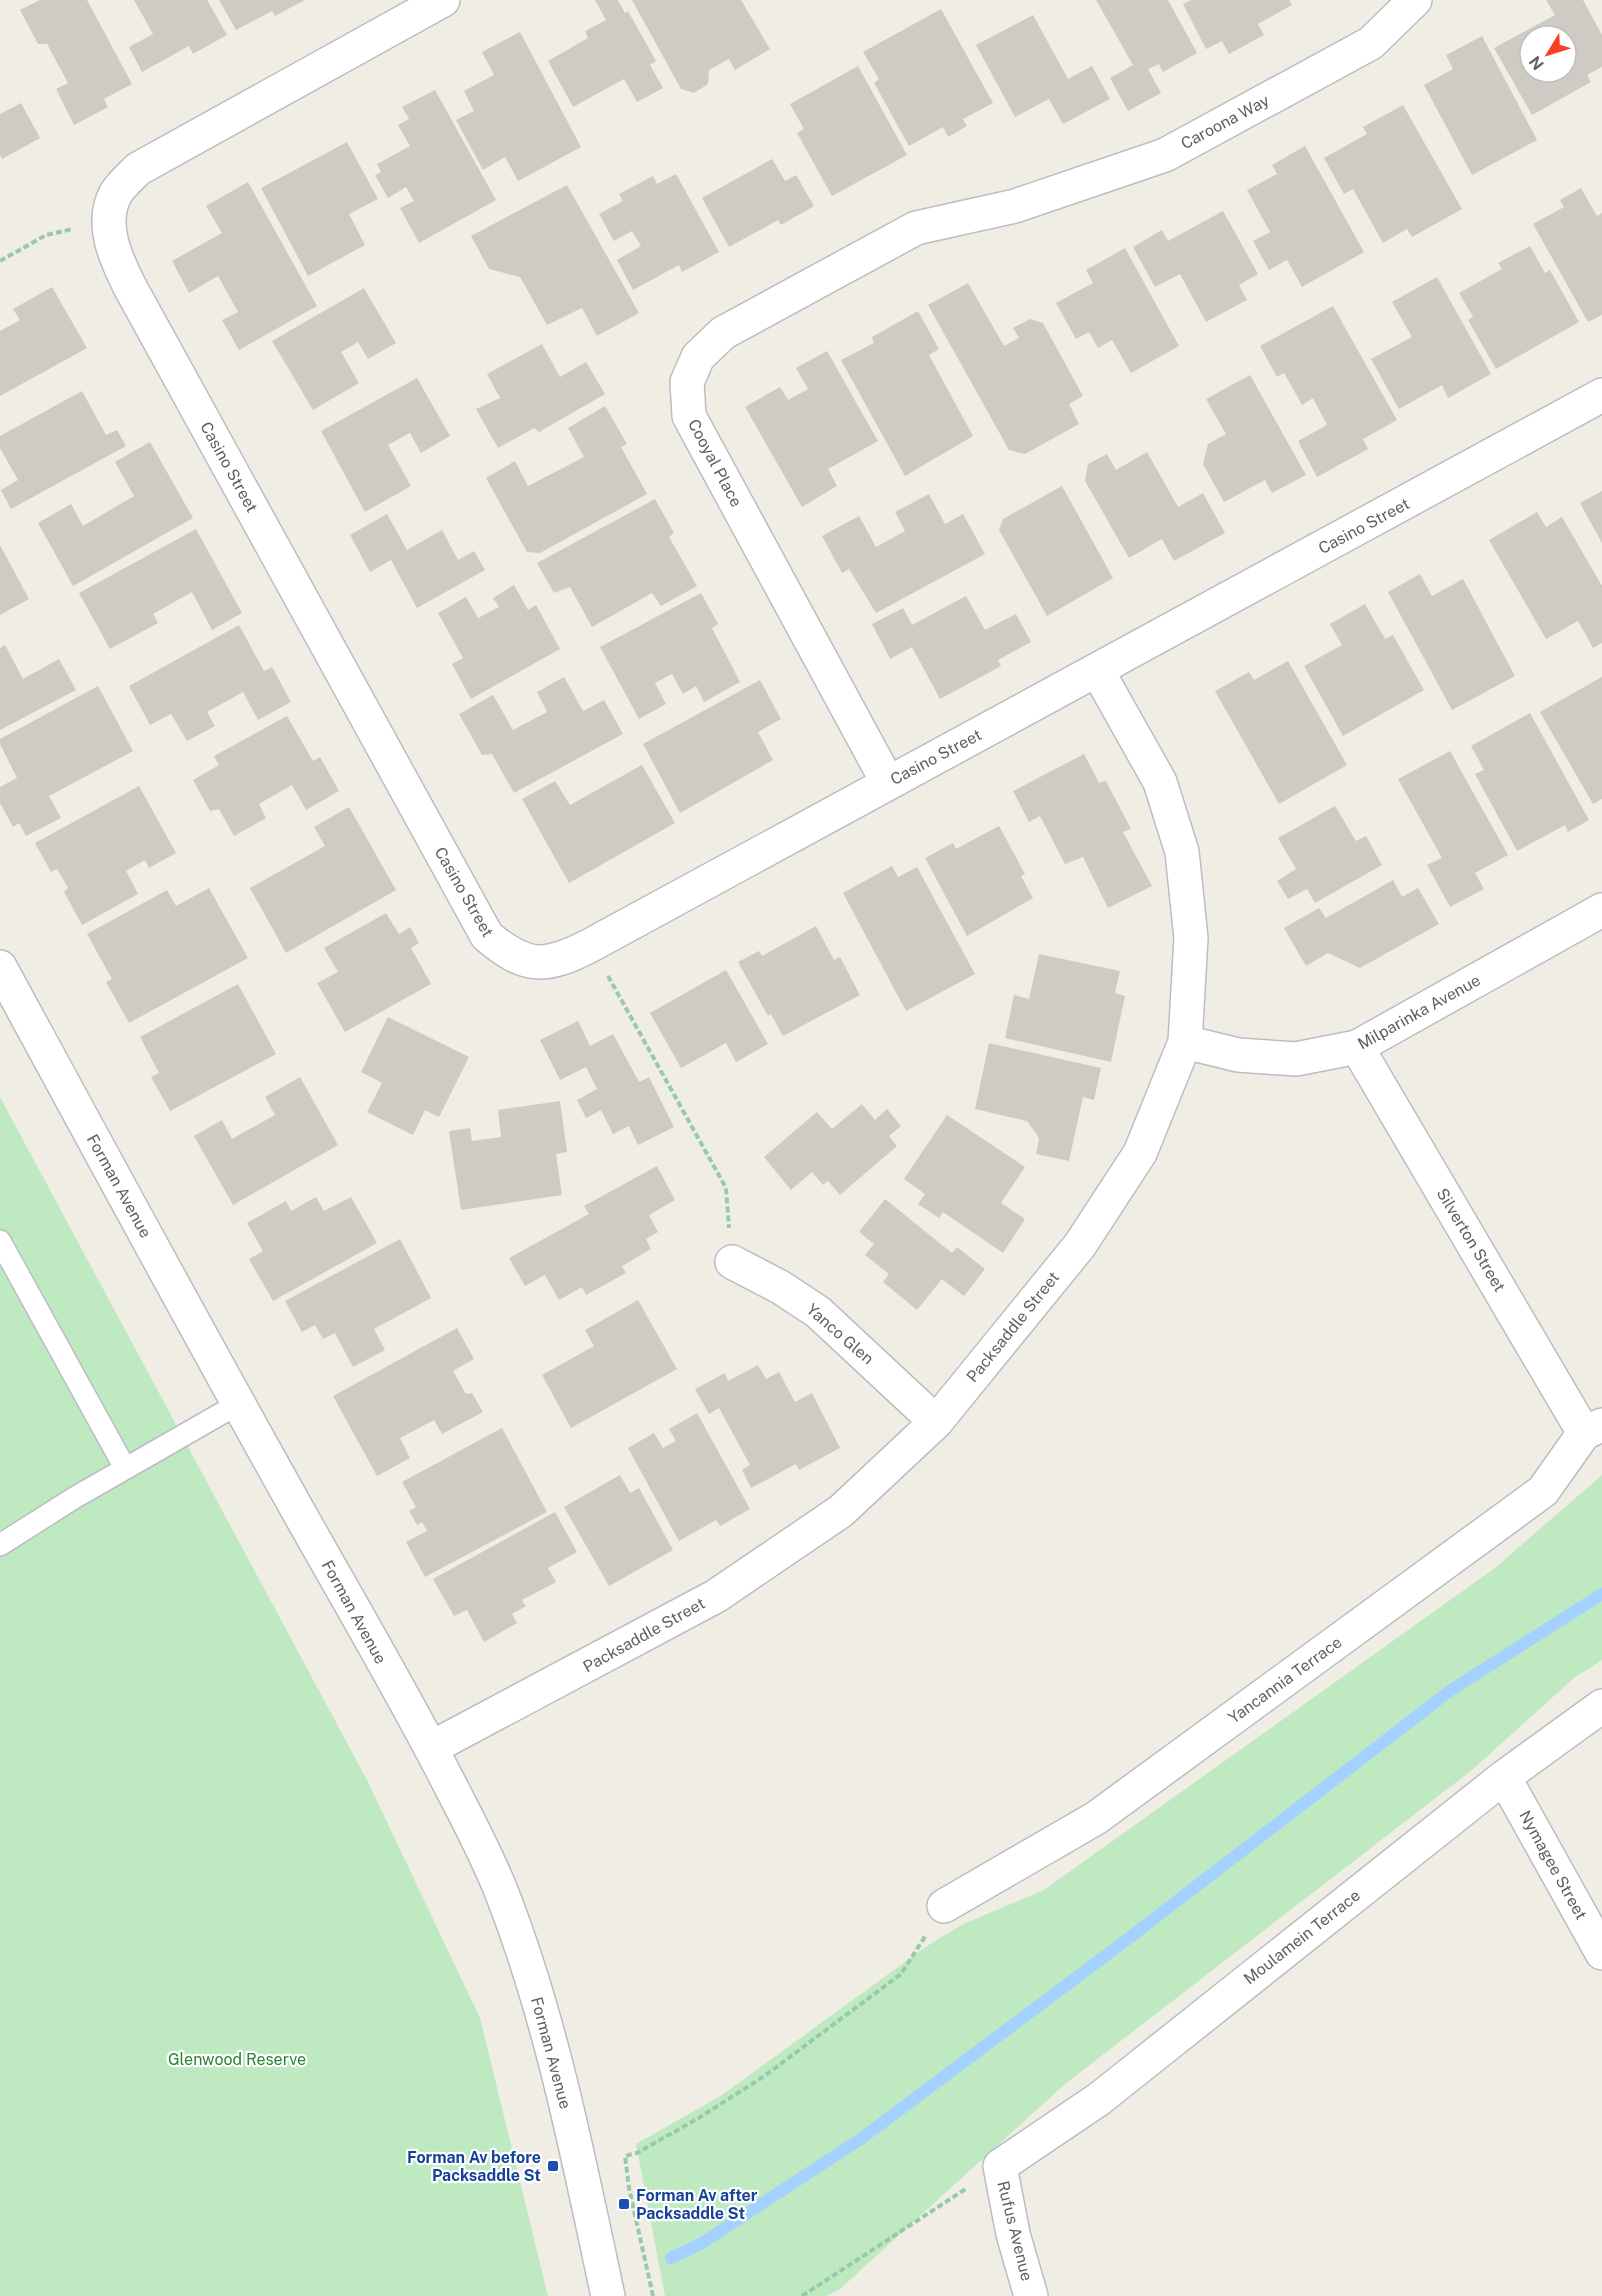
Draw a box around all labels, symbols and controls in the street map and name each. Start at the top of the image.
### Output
north arrow [1518,24,1578,84]
text: N [1525,52,1548,74]
street label: Caroona Way [1178,91,1273,153]
street label: Cooyal Place [684,416,746,510]
street label: Casino Street [196,418,262,516]
street label: Casino Street [1315,494,1413,558]
street label: Casino Street [887,725,985,789]
street label: Casino Street [431,844,497,940]
street label: Milparinka Avenue [1354,970,1484,1054]
street label: Forman Avenue [83,1131,155,1241]
street label: Silverton Street [1433,1185,1509,1295]
street label: Packsaddle Street [963,1268,1063,1386]
street label: Yanco Glen [803,1300,877,1368]
street label: Forman Avenue [318,1557,390,1667]
street label: Packsaddle Street [580,1594,708,1676]
street label: Yancannia Terrace [1225,1632,1345,1728]
street label: Nymagee Street [1515,1807,1591,1923]
street label: Moulamein Terrace [1240,1886,1364,1988]
street label: Forman Avenue [527,1995,575,2111]
park label: Glenwood Reserve [168,2050,306,2069]
place label: Forman Av before Packsaddle St [407,2148,541,2185]
marker: Forman Av before Packsaddle St [546,2159,560,2173]
street label: Rufus Avenue [993,2179,1037,2283]
place label: Forman Av after Packsaddle St [636,2186,758,2223]
marker: Forman Av after Packsaddle St [617,2197,631,2211]

